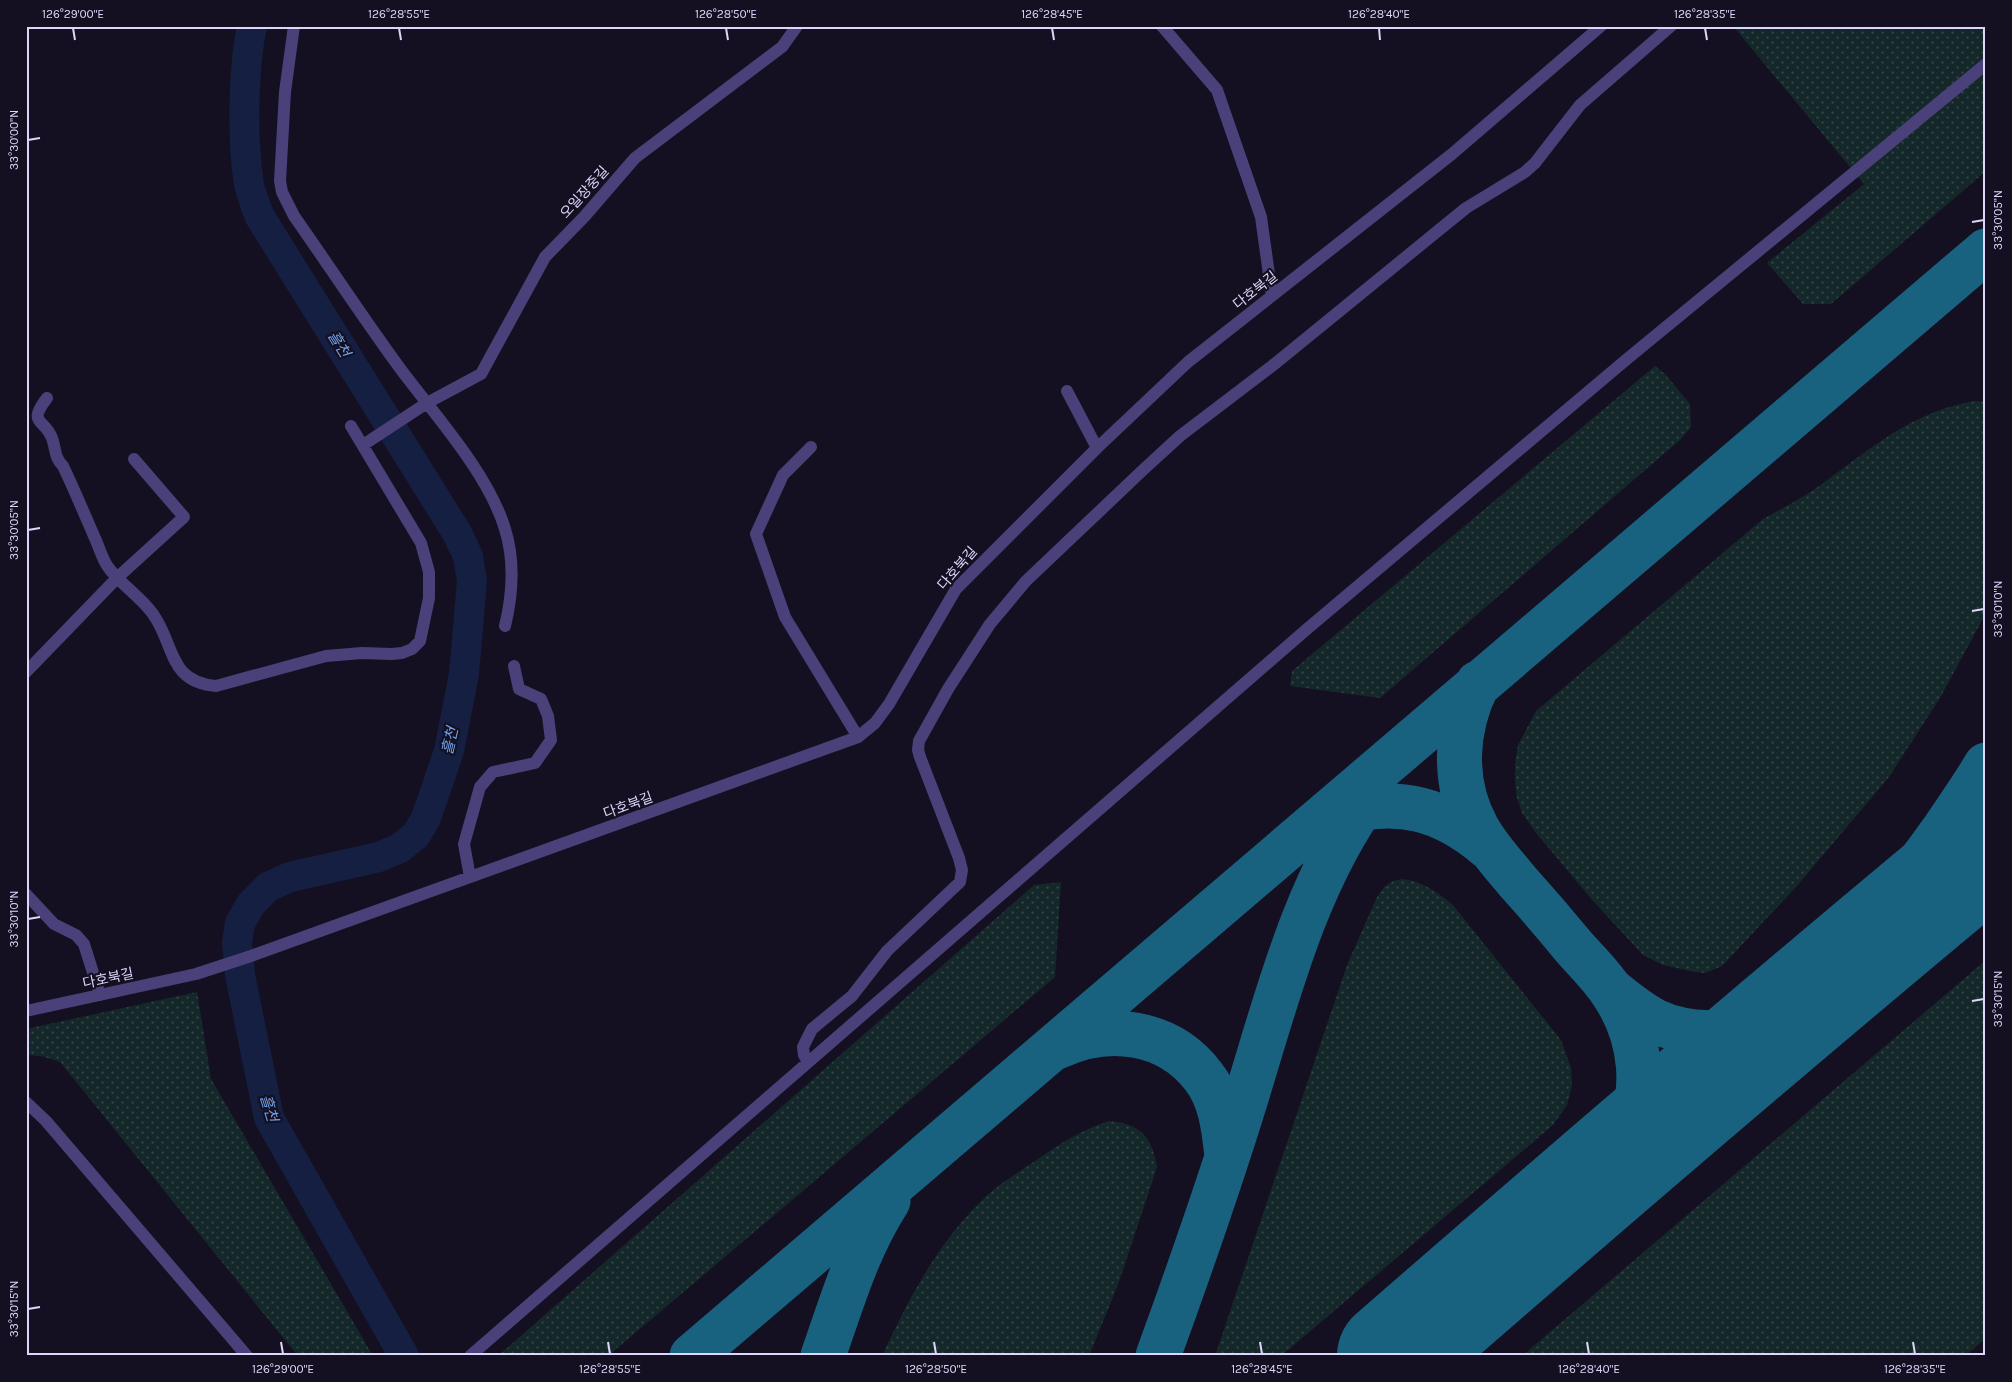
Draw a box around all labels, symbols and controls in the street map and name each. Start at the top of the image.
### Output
text: 126°29'00"E [42,7,104,21]
text: 126°28'55"E [368,7,430,21]
text: 126°28'50"E [695,7,757,21]
text: 126°28'45"E [1021,7,1083,21]
text: 126°28'40"E [1348,7,1410,21]
text: 126°28'35"E [1674,7,1736,21]
text: 33°30'00"N [7,110,21,170]
street label: 오일장중길 [557,163,612,222]
text: 33°30'05"N [1991,190,2005,250]
street label: 다호북길 [1230,268,1281,313]
water label: 흘천 [324,328,355,362]
text: 33°30'05"N [7,500,21,560]
street label: 다호북길 [934,543,981,593]
text: 33°30'10"N [1991,580,2005,638]
water label: 흘천 [438,723,462,756]
street label: 다호북길 [601,789,655,822]
text: 33°30'10"N [7,890,21,948]
street label: 다호북길 [81,965,135,992]
text: 33°30'15"N [1991,971,2005,1027]
water label: 흘천 [256,1092,282,1126]
text: 33°30'15"N [7,1281,21,1337]
text: 126°29'00"E [252,1362,314,1376]
text: 126°28'55"E [579,1362,641,1376]
text: 126°28'50"E [905,1362,967,1376]
text: 126°28'45"E [1231,1362,1293,1376]
text: 126°28'40"E [1558,1362,1620,1376]
text: 126°28'35"E [1884,1362,1946,1376]

